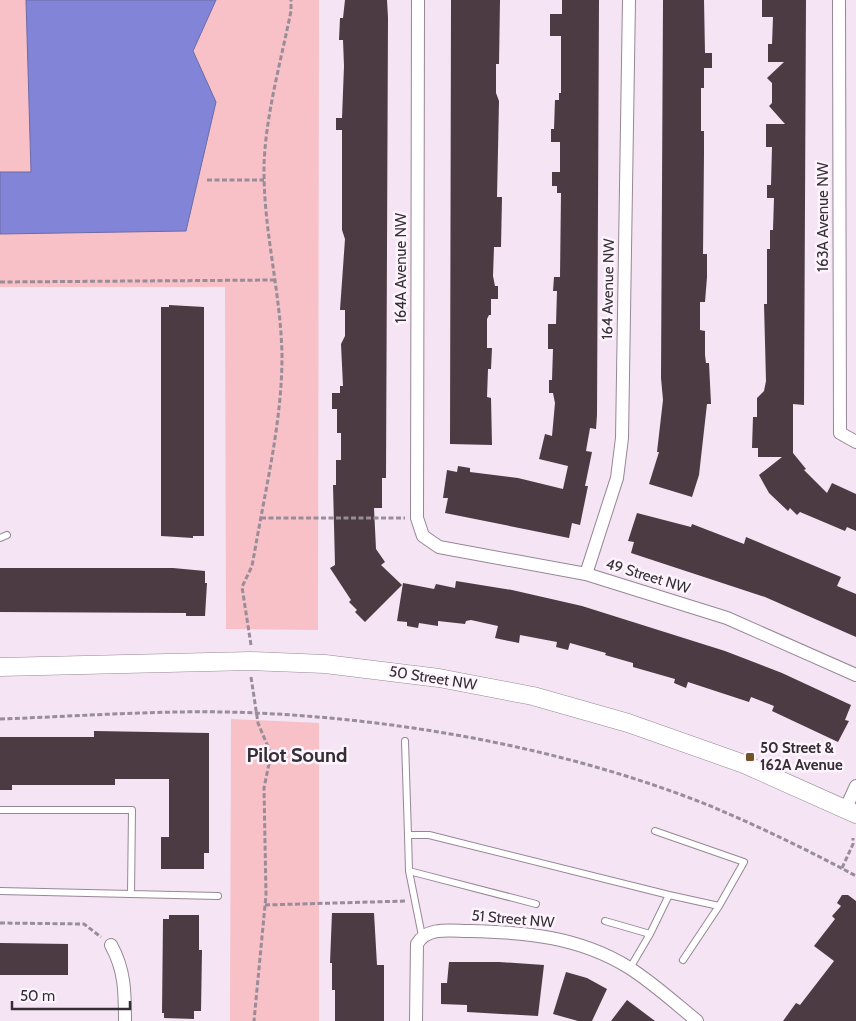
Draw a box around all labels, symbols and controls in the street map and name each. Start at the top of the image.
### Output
street label: 163A Avenue NW [814,161,832,272]
street label: 164A Avenue NW [392,212,410,323]
street label: 164 Avenue NW [598,237,618,340]
street label: 49 Street NW [604,555,693,598]
street label: 50 Street NW [388,662,479,694]
place label: 50 Street & 162A Avenue [760,739,843,774]
district label: Pilot Sound [247,743,347,767]
marker: 50 Street & 162A Avenue [744,751,756,763]
street label: 51 Street NW [471,906,556,932]
scale bar [12,978,130,1010]
text: 50 m [20,987,55,1005]

